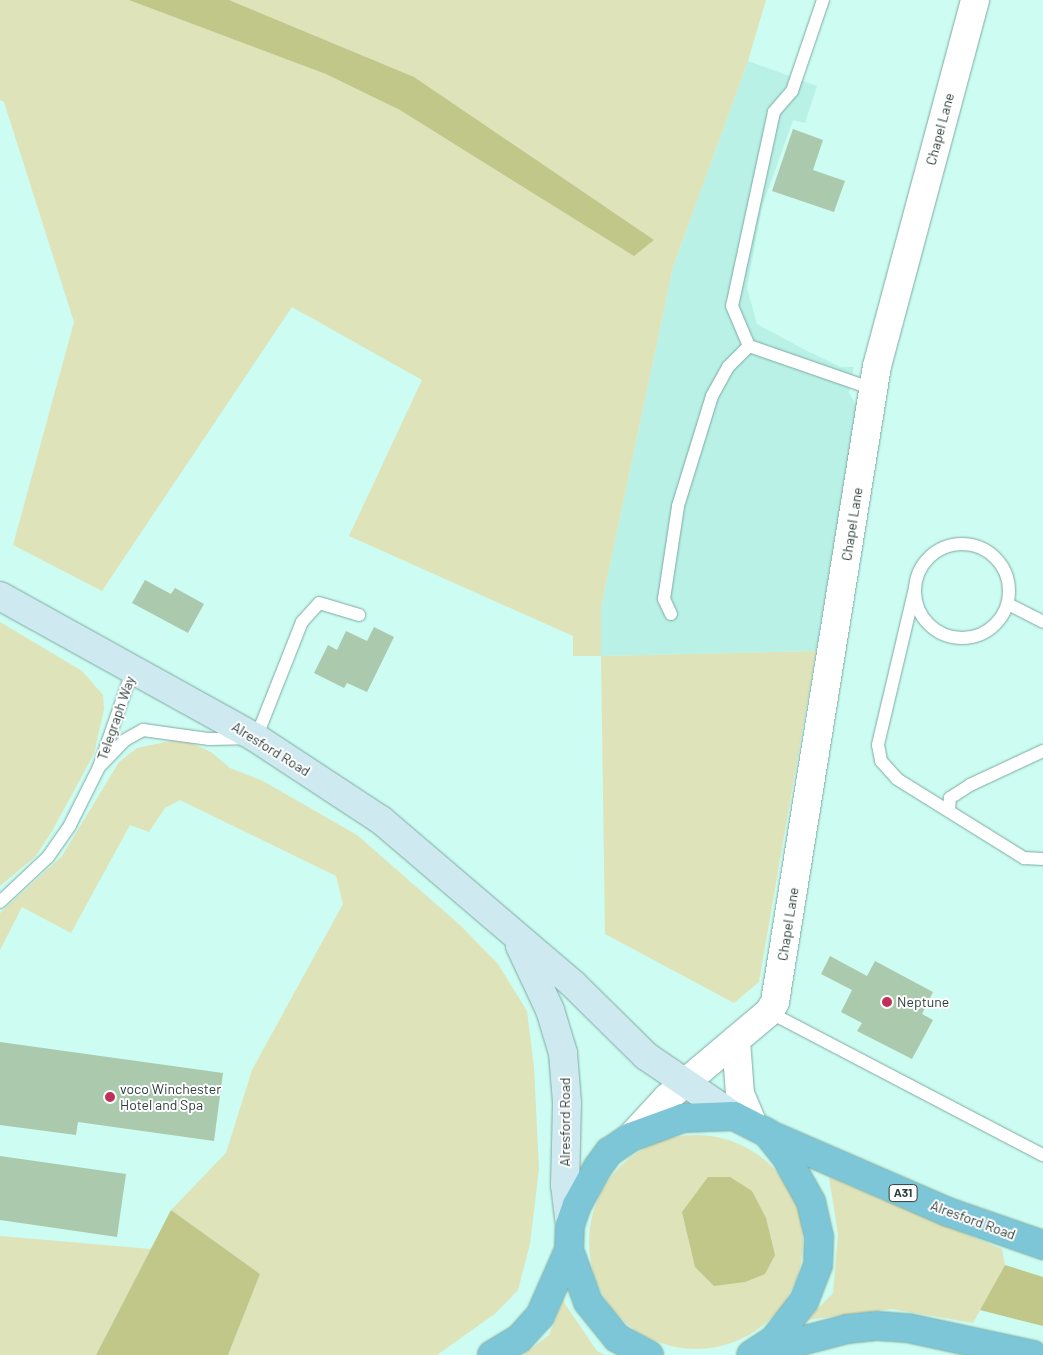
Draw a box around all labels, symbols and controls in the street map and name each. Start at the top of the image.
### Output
street label: Chapel Lane [922,91,958,167]
street label: Chapel Lane [838,486,866,562]
street label: Telegraph Way [94,674,138,762]
street label: Alresford Road [229,718,313,780]
street label: Chapel Lane [774,886,802,962]
place label: Neptune [897,994,949,1010]
marker: Neptune [881,996,893,1008]
street label: Alresford Road [557,1077,573,1167]
place label: voco Winchester Hotel and Spa [120,1081,221,1114]
marker: voco Winchester Hotel and Spa [104,1091,116,1103]
road number: A31 [888,1184,918,1202]
street label: Alresford Road [928,1197,1018,1243]

